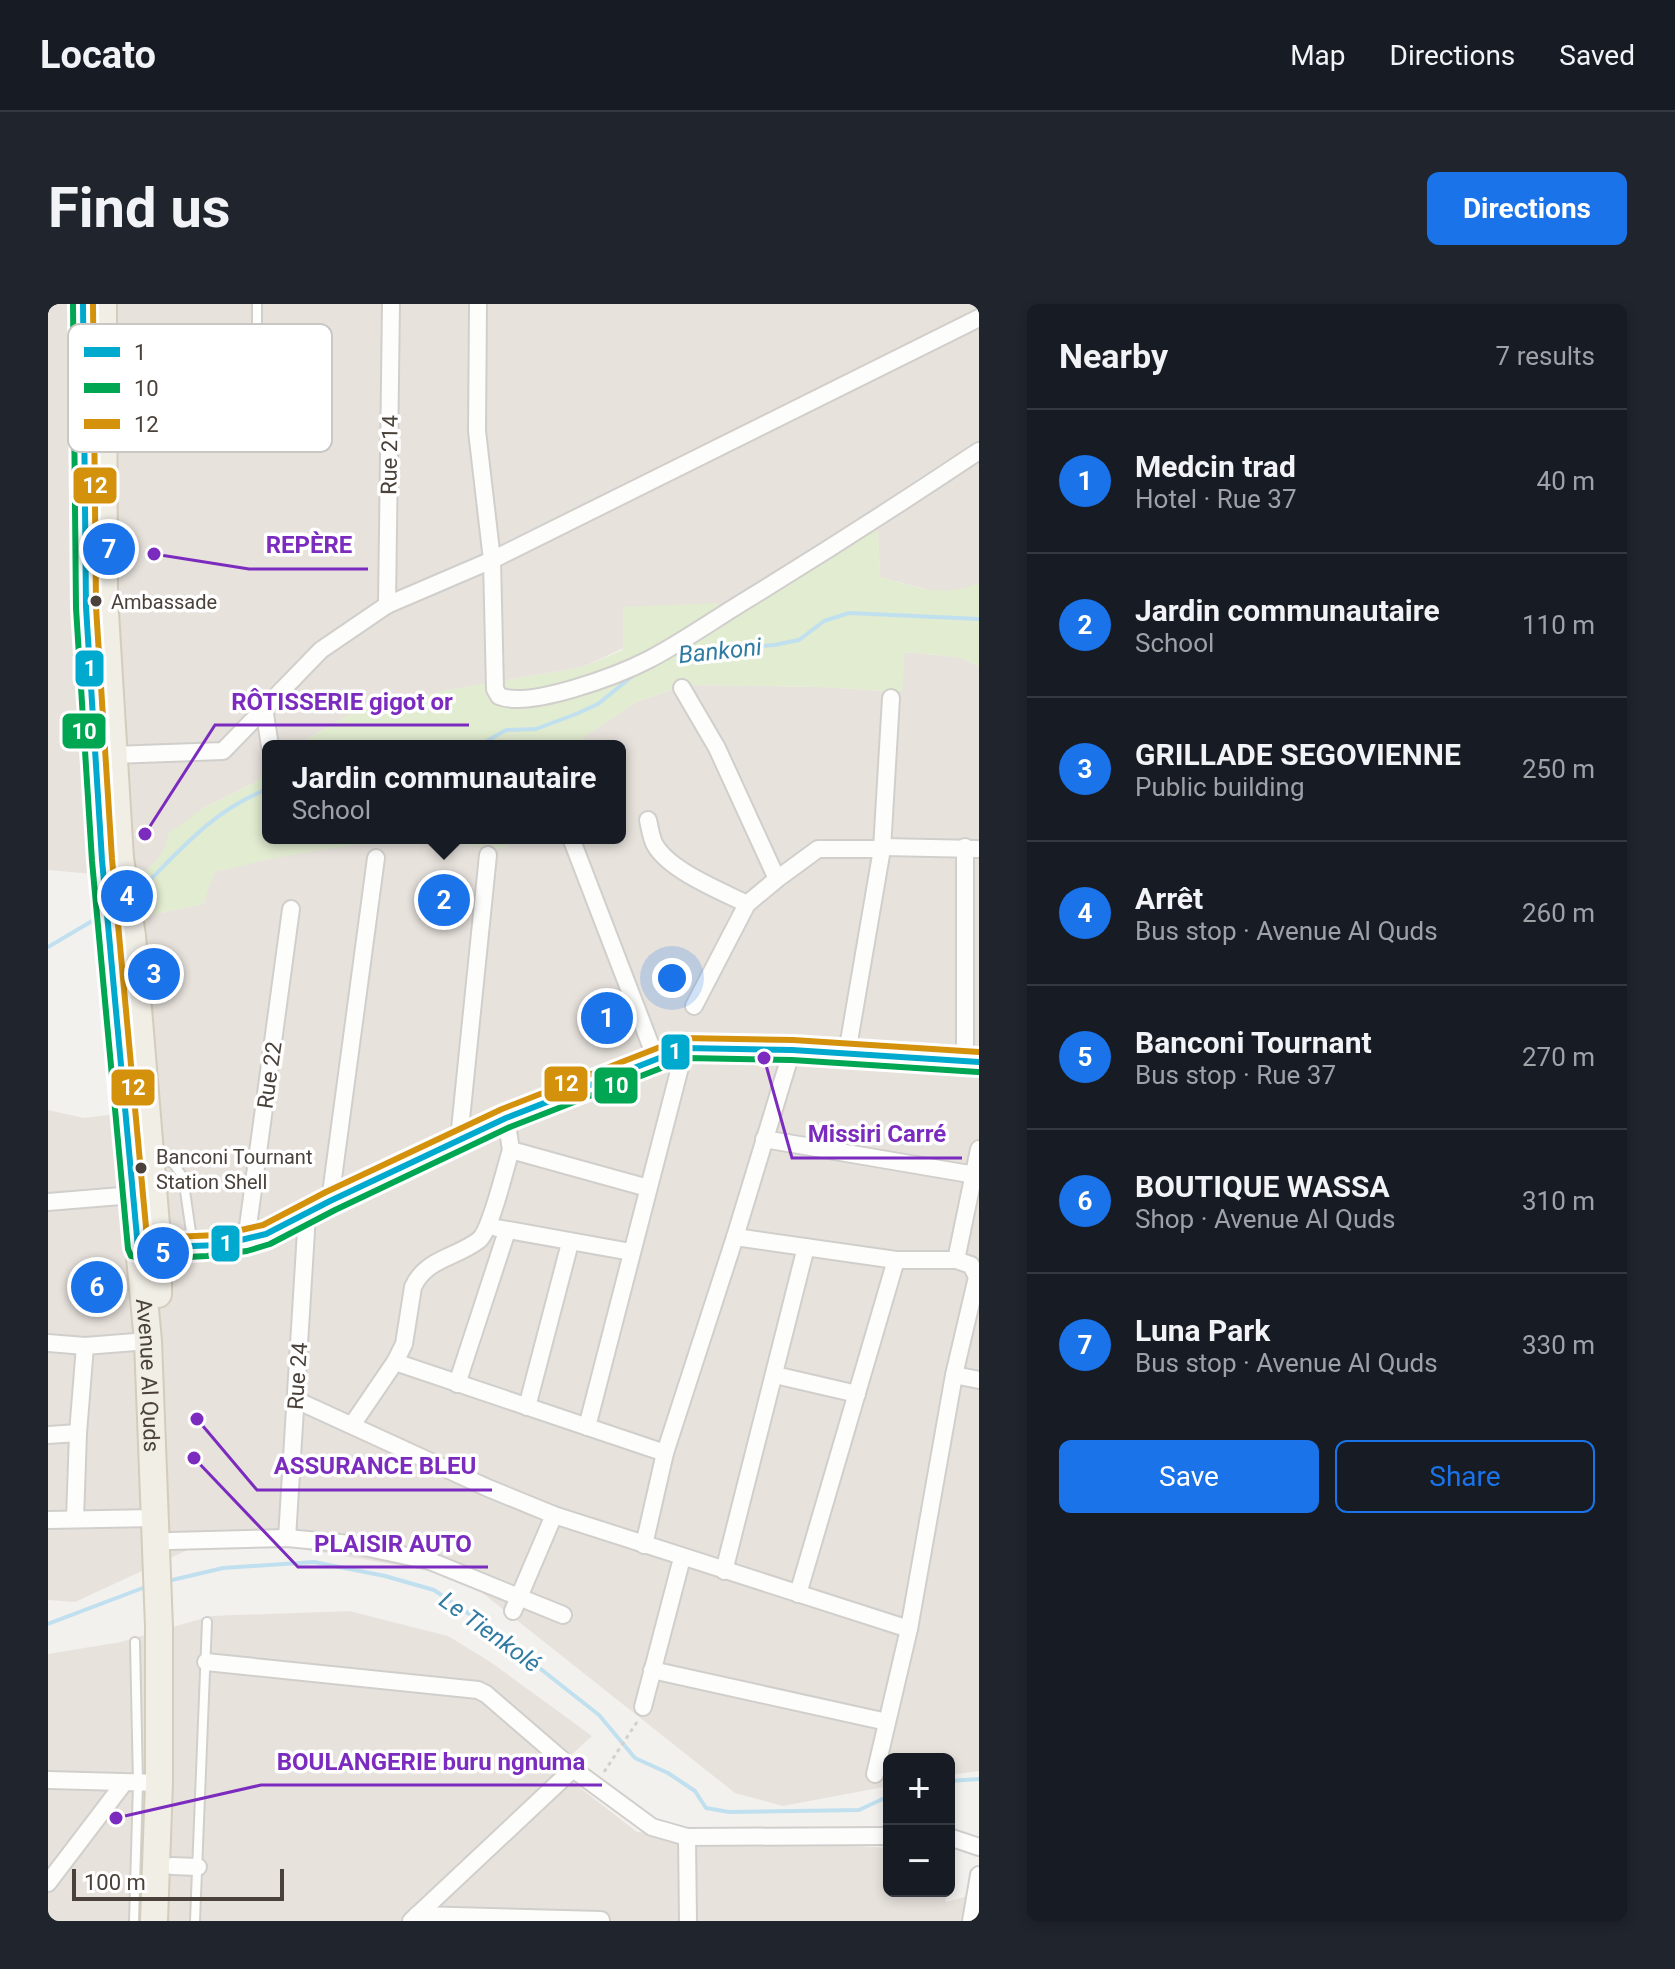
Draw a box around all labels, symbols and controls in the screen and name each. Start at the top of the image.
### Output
text: Locato [40,33,156,77]
text: Map [1290,39,1346,72]
text: Directions [1390,39,1515,72]
text: Saved [1559,39,1635,72]
button: Directions [1427,172,1627,245]
text: Find us [48,175,231,241]
legend [68,324,332,452]
text: Nearby [1059,336,1168,376]
text: 1 [134,340,146,365]
text: 7 results [1496,341,1595,371]
text: 10 [134,376,159,401]
text: 12 [134,412,159,437]
street label: Rue 214 [376,415,403,495]
text: Medcin trad [1135,449,1296,484]
line badge: 12 [72,466,118,505]
text: 1 [1078,466,1092,496]
text: 40 m [1537,466,1595,496]
text: 12 [82,473,108,498]
text: Hotel · Rue 37 [1135,484,1297,514]
pin: 7 [83,519,135,579]
callout: REPÈRE [249,521,368,569]
text: REPÈRE [266,531,352,559]
place label: Ambassade [111,590,217,614]
marker: Ambassade [88,593,104,609]
text: Jardin communautaire [1135,593,1440,628]
text: 2 [1078,610,1092,640]
text: 110 m [1522,610,1595,640]
text: School [1135,628,1214,658]
water label: Bankoni [677,633,763,669]
line badge: 1 [74,649,105,688]
text: 1 [84,656,96,681]
callout: RÔTISSERIE gigot or [215,677,469,725]
text: RÔTISSERIE gigot or [231,688,453,716]
line badge: 10 [61,712,107,750]
text: 10 [71,719,97,744]
text: GRILLADE SEGOVIENNE [1135,737,1461,772]
popup [262,740,626,844]
text: 3 [1078,754,1092,784]
text: 250 m [1522,754,1595,784]
text: Jardin communautaire [292,760,596,795]
text: Public building [1135,772,1305,802]
text: School [292,795,371,825]
pin: 4 [101,866,153,926]
pin: 2 [418,870,470,930]
text: Arrêt [1135,881,1203,916]
text: 4 [1078,898,1092,928]
text: 260 m [1522,898,1595,928]
text: Bus stop · Avenue Al Quds [1135,916,1438,946]
pin: 3 [128,944,180,1004]
your location [652,958,692,998]
pin: 1 [581,988,633,1048]
text: Banconi Tournant [1135,1025,1372,1060]
line badge: 1 [660,1033,691,1071]
text: 1 [669,1039,681,1064]
street label: Rue 22 [252,1040,287,1110]
text: 5 [1078,1042,1092,1072]
text: 270 m [1522,1042,1595,1072]
text: Bus stop · Rue 37 [1135,1060,1336,1090]
line badge: 12 [543,1065,589,1103]
line badge: 10 [593,1066,639,1105]
line badge: 12 [110,1068,156,1107]
text: 12 [553,1071,579,1096]
text: 10 [603,1073,629,1098]
text: 12 [120,1075,146,1100]
callout: Missiri Carré [792,1110,962,1158]
text: Missiri Carré [808,1120,946,1148]
place label: Banconi Tournant Station Shell [156,1145,312,1194]
marker: Banconi Tournant Station Shell [133,1160,149,1176]
text: BOUTIQUE WASSA [1135,1169,1390,1204]
text: 6 [1078,1186,1092,1216]
text: 310 m [1522,1186,1595,1216]
text: Shop · Avenue Al Quds [1135,1204,1395,1234]
pin: 5 [137,1223,189,1283]
line badge: 1 [210,1224,241,1263]
text: 1 [220,1231,232,1256]
pin: 6 [71,1257,123,1317]
street label: Avenue Al Quds [131,1297,164,1453]
text: Luna Park [1135,1313,1270,1348]
text: 7 [1078,1330,1092,1360]
text: 330 m [1522,1330,1595,1360]
street label: Rue 24 [283,1341,312,1411]
text: Bus stop · Avenue Al Quds [1135,1348,1438,1378]
button: Save [1059,1440,1319,1513]
button: Share [1335,1440,1595,1513]
callout: ASSURANCE BLEU [257,1442,492,1490]
text: ASSURANCE BLEU [274,1452,476,1480]
callout: PLAISIR AUTO [298,1519,488,1567]
text: PLAISIR AUTO [314,1530,472,1558]
water label: Le Tienkolé [434,1586,546,1678]
callout: BOULANGERIE buru ngnuma [261,1737,602,1785]
text: BOULANGERIE buru ngnuma [277,1748,585,1776]
map controls [883,1753,955,1897]
button: + [883,1753,955,1825]
button: − [883,1825,955,1897]
scale bar [72,1865,284,1901]
text: 100 m [84,1870,146,1895]

